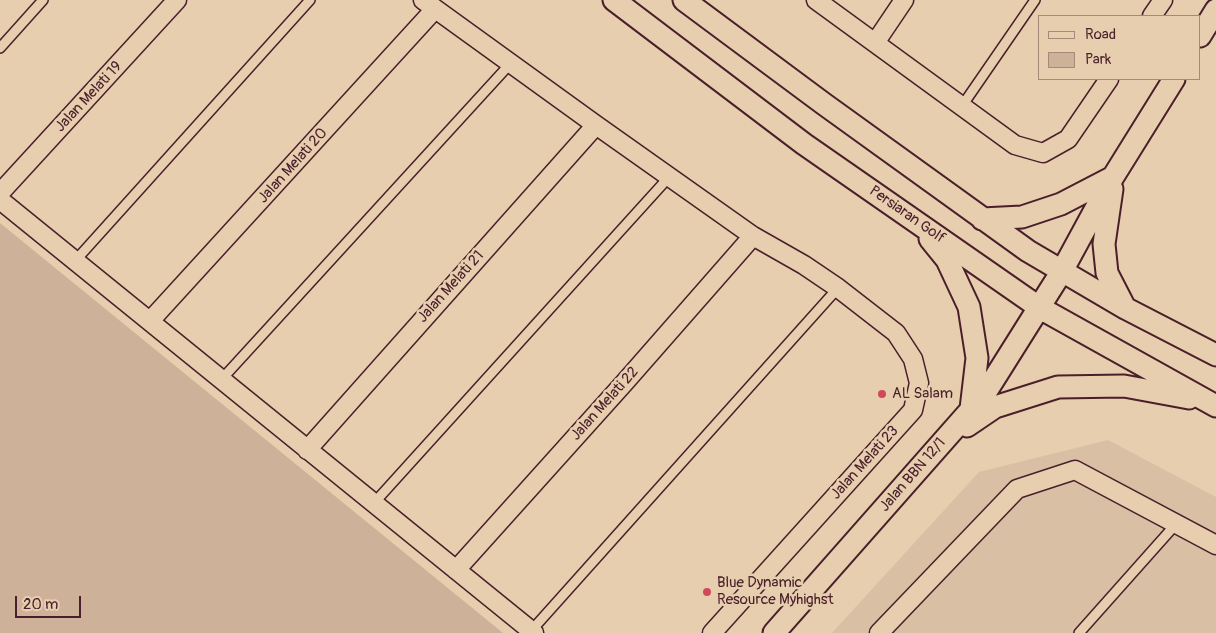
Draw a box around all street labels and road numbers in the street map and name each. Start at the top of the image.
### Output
street label: Jalan Melati 19 [52,58,126,136]
street label: Jalan Melati 20 [255,125,331,207]
street label: Persiaran Golf [866,182,948,248]
street label: Jalan Melati 21 [414,247,488,327]
street label: Jalan Melati 22 [567,363,643,445]
street label: Jalan Melati 23 [827,423,903,503]
street label: Jalan BBN 12/1 [876,434,950,516]

